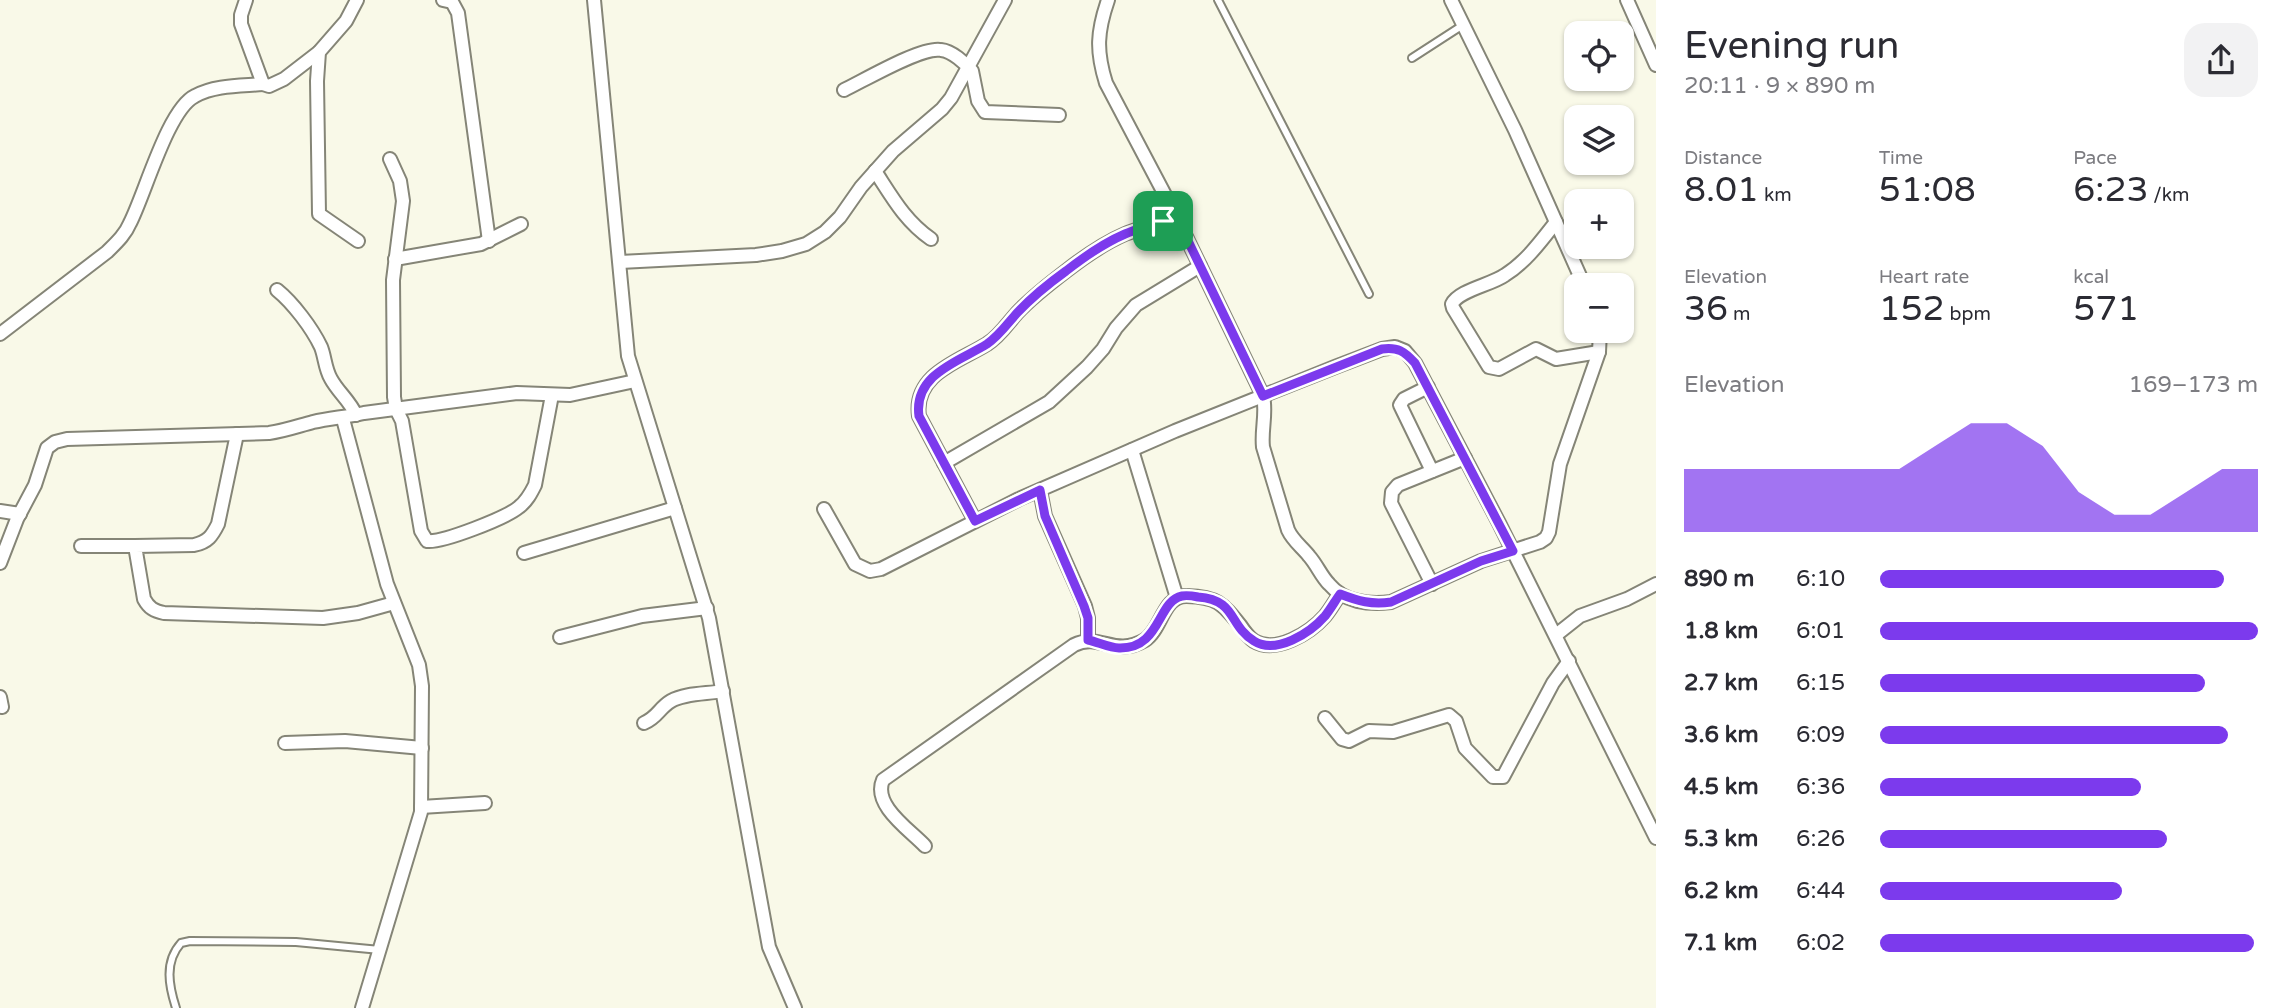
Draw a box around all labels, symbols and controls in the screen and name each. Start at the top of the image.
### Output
map controls [1564,21,1634,343]
button: locate [1564,21,1634,91]
text: Evening run [1684,23,1899,69]
button: share [2184,23,2258,97]
text: 20:11 · 9 × 890 m [1684,72,1875,100]
button: layers [1564,105,1634,175]
text: Distance [1684,147,1762,169]
text: Time [1879,147,1923,169]
text: Pace [2073,147,2117,169]
text: 8.01 [1684,169,1759,211]
text: 51:08 [1879,169,1976,211]
text: 6:23 [2073,169,2148,211]
text: km [1759,184,1792,206]
text: /km [2148,184,2190,206]
button: + [1564,189,1634,259]
pin [1133,191,1193,251]
icon: arrive [1144,202,1182,240]
text: Elevation [1684,266,1767,288]
text: Heart rate [1879,266,1969,288]
text: kcal [2073,266,2109,288]
button: − [1564,273,1634,343]
text: 36 [1684,288,1728,330]
text: 152 [1879,288,1945,330]
text: 571 [2073,288,2139,330]
text: m [1728,303,1750,325]
text: bpm [1945,303,1991,325]
text: Elevation [1684,371,1785,399]
text: 169–173 m [2129,371,2258,399]
text: 890 m [1684,565,1754,593]
text: 6:10 [1796,565,1845,593]
text: 1.8 km [1684,617,1758,645]
text: 6:01 [1796,617,1845,645]
text: 2.7 km [1684,669,1758,697]
text: 6:15 [1796,669,1845,697]
text: 3.6 km [1684,721,1759,749]
text: 6:09 [1796,721,1845,749]
text: 4.5 km [1684,773,1759,801]
text: 6:36 [1796,773,1845,801]
text: 5.3 km [1684,825,1758,853]
text: 6:26 [1796,825,1845,853]
text: 6.2 km [1684,877,1759,905]
text: 6:44 [1796,877,1845,905]
text: 7.1 km [1684,929,1757,957]
text: 6:02 [1796,929,1845,957]

